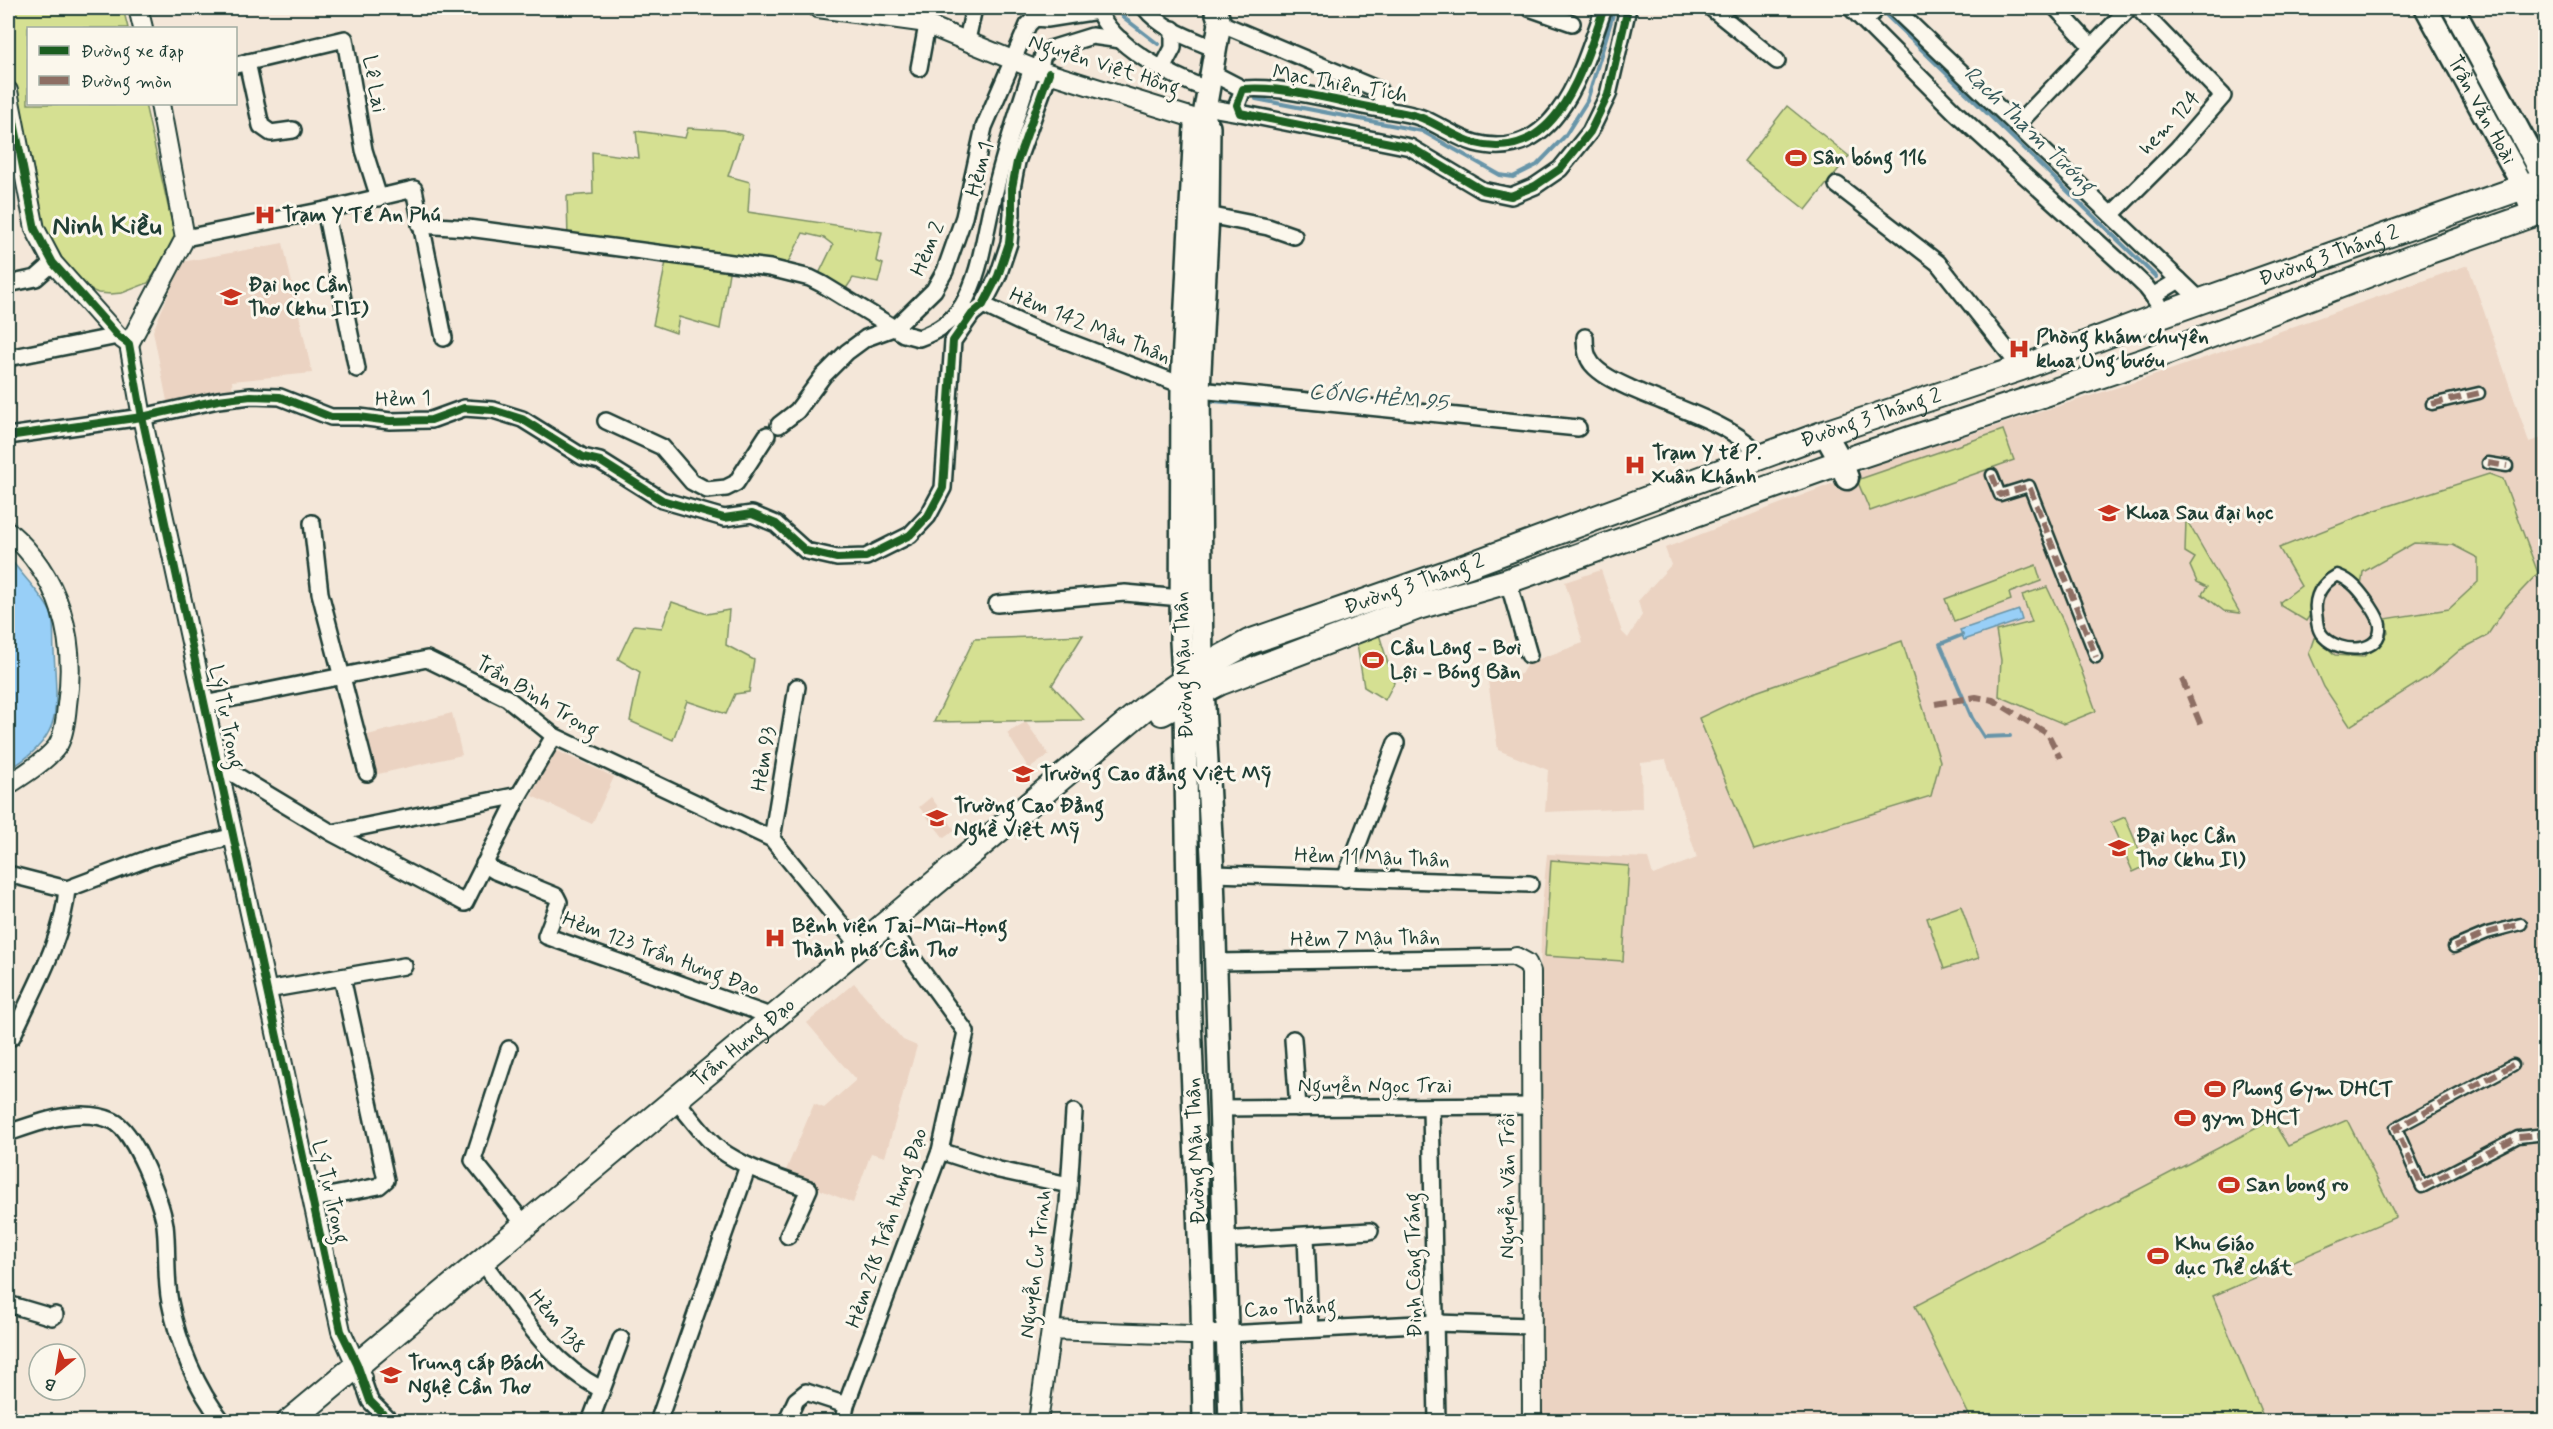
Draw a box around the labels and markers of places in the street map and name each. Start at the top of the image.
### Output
place label: Sân bóng 116 [1813,144,1927,174]
sports icon: Sân bóng 116 [1784,146,1808,170]
place label: Trạm Y Tế An Phú [282,201,441,229]
hospital icon: Trạm Y Tế An Phú [253,203,277,227]
place label: Đại học Cần Thơ (khu III) [248,271,369,323]
school or university icon: Đại học Cần Thơ (khu III) [219,285,243,309]
place label: Phòng khám chuyên khoa Ung bướu [2036,323,2209,377]
hospital icon: Phòng khám chuyên khoa Ung bướu [2007,337,2031,361]
place label: Trạm Y tế P. Xuân Khánh [1652,439,1762,491]
hospital icon: Trạm Y tế P. Xuân Khánh [1623,453,1647,477]
place label: Khoa Sau đại học [2126,499,2274,527]
school or university icon: Khoa Sau đại học [2097,501,2121,525]
place label: Cầu Lông - Bơi Lội - Bóng Bàn [1390,634,1522,688]
sports icon: Cầu Lông - Bơi Lội - Bóng Bàn [1361,648,1385,672]
place label: Trường Cao đẳng Việt Mỹ [1040,760,1271,790]
school or university icon: Trường Cao đẳng Việt Mỹ [1011,762,1035,786]
place label: Trường Cao Đẳng Nghề Việt Mỹ [954,792,1104,846]
school or university icon: Trường Cao Đẳng Nghề Việt Mỹ [925,806,949,830]
place label: Đại học Cần Thơ (khu II) [2136,822,2246,874]
school or university icon: Đại học Cần Thơ (khu II) [2107,836,2131,860]
place label: Bệnh viện Tai-Mũi-Họng Thành phố Cần Thơ [792,912,1008,964]
hospital icon: Bệnh viện Tai-Mũi-Họng Thành phố Cần Thơ [763,926,787,950]
place label: Phong Gym DHCT [2232,1075,2393,1105]
sports icon: Phong Gym DHCT [2203,1077,2227,1101]
place label: gym DHCT [2202,1104,2301,1132]
sports icon: gym DHCT [2173,1106,2197,1130]
place label: San bong ro [2246,1171,2349,1201]
sports icon: San bong ro [2217,1173,2241,1197]
place label: Khu Giáo dục Thể chất [2175,1230,2293,1282]
sports icon: Khu Giáo dục Thể chất [2146,1244,2170,1268]
place label: Trung cấp Bách Nghệ Cần Thơ [408,1349,545,1403]
school or university icon: Trung cấp Bách Nghệ Cần Thơ [379,1363,403,1387]

